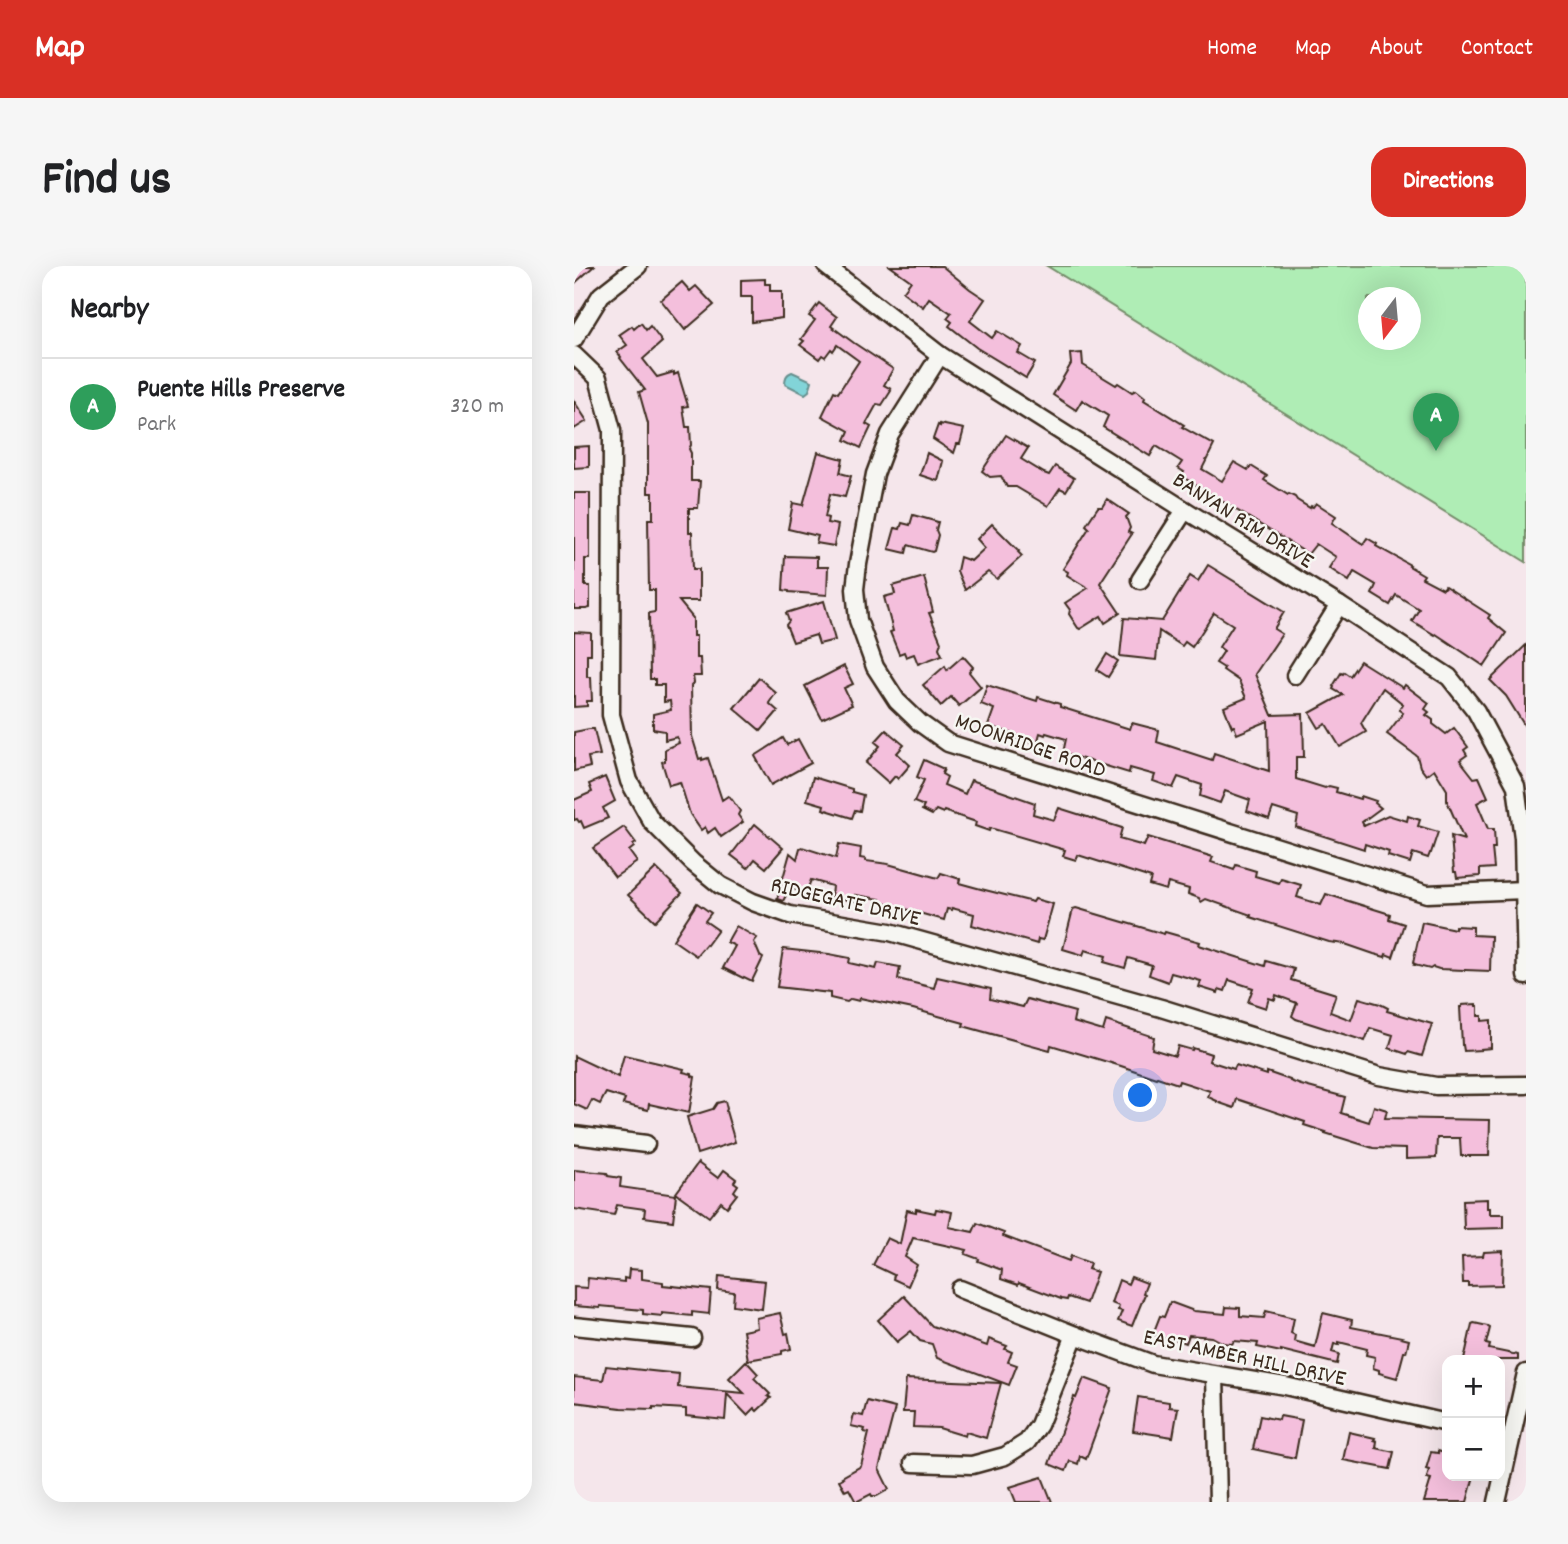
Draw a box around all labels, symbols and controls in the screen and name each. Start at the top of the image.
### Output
text: Map [35,26,85,73]
text: Home [1207,32,1257,66]
text: Map [1295,32,1331,66]
text: About [1369,32,1423,66]
text: Contact [1461,32,1533,66]
text: Find us [42,147,171,217]
button: Directions [1371,147,1526,217]
north arrow [1358,287,1421,350]
text: Nearby [70,290,148,333]
text: Puente Hills Preserve [137,372,345,409]
text: A [87,391,99,424]
text: 320 m [450,391,504,424]
pin: A [1413,393,1459,451]
text: Park [137,409,176,442]
street label: BANYAN RIM DRIVE [1165,465,1320,579]
street label: MOONRIDGE ROAD [950,706,1110,789]
street label: RIDGEGATE DRIVE [767,870,924,937]
your location [1123,1078,1157,1112]
street label: EAST AMBER HILL DRIVE [1140,1322,1349,1397]
map controls [1442,1355,1505,1481]
button: + [1442,1355,1505,1418]
button: − [1442,1418,1505,1481]

